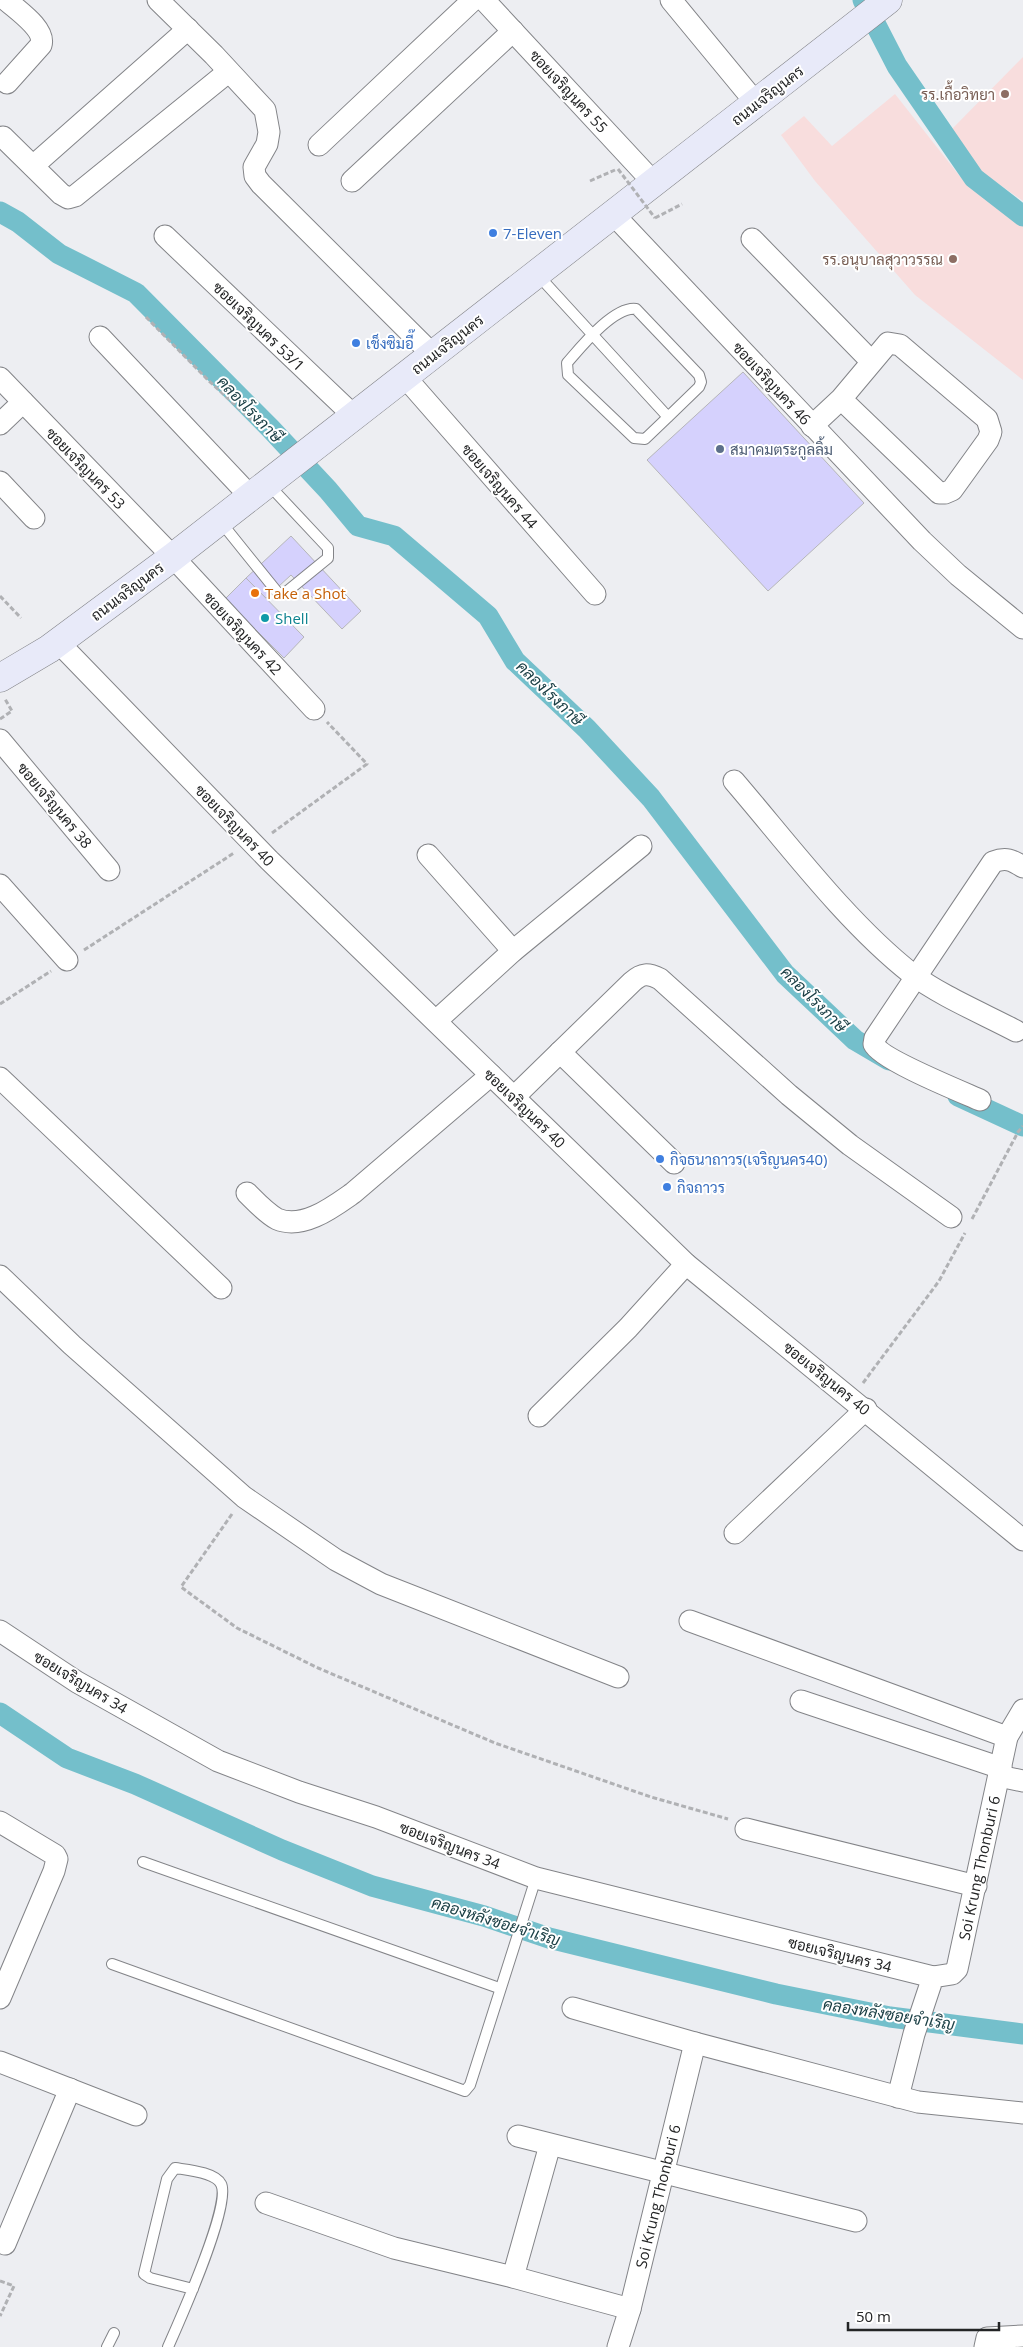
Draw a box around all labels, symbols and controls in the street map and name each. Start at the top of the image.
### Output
street label: ซอยเจริญนคร 55 [525,45,613,137]
street label: ถนนเจริญนคร [727,61,807,129]
place label: รร.เกื้อวิทยา [921,80,995,104]
marker: รร.เกื้อวิทยา [999,88,1011,100]
place label: 7-Eleven [503,223,562,243]
marker: 7-Eleven [487,227,499,239]
place label: รร.อนุบาลสุวาวรรณ [822,249,943,271]
marker: รร.อนุบาลสุวาวรรณ [947,253,959,265]
street label: ซอยเจริญนคร 53/1 [209,277,309,375]
street label: ถนนเจริญนคร [407,310,487,378]
place label: เช็งซิมอี๊ [366,329,416,353]
marker: เช็งซิมอี๊ [350,337,362,349]
street label: ซอยเจริญนคร 46 [728,337,816,429]
water label: คลองโรงภาษี [213,371,288,448]
street label: ซอยเจริญนคร 53 [42,423,130,513]
place label: สมาคมตระกูลลิ้ม [730,436,833,460]
street label: ซอยเจริญนคร 44 [458,439,543,533]
marker: สมาคมตระกูลลิ้ม [714,443,726,455]
street label: ถนนเจริญนคร [86,557,168,625]
place label: Take a Shot [265,583,346,603]
street label: ซอยเจริญนคร 42 [199,587,287,679]
marker: Take a Shot [249,587,261,599]
place label: Shell [275,608,308,628]
marker: Shell [259,612,271,624]
water label: คลองโรงภาษี [512,656,589,731]
street label: ซอยเจริญนคร 38 [13,758,97,852]
street label: ซอยเจริญนคร 40 [191,780,279,870]
water label: คลองโรงภาษี [776,961,853,1038]
street label: ซอยเจริญนคร 40 [480,1064,570,1152]
place label: กิจธนาถาวร(เจริญนคร40) [670,1149,827,1169]
marker: กิจธนาถาวร(เจริญนคร40) [654,1153,666,1165]
place label: กิจถาวร [677,1177,725,1197]
marker: กิจถาวร [661,1181,673,1193]
street label: ซอยเจริญนคร 40 [779,1337,875,1419]
street label: ซอยเจริญนคร 34 [30,1646,132,1718]
street label: Soi Krung Thonburi 6 [954,1794,1004,1942]
street label: ซอยเจริญนคร 34 [397,1817,504,1874]
water label: คลองหลังซอยจำเริญ [429,1891,564,1951]
street label: ซอยเจริญนคร 34 [786,1931,894,1977]
water label: คลองหลังซอยจำเริญ [821,1993,957,2035]
street label: Soi Krung Thonburi 6 [630,2122,685,2270]
scale bar [848,2300,999,2332]
text: 50 m [856,2306,891,2326]

